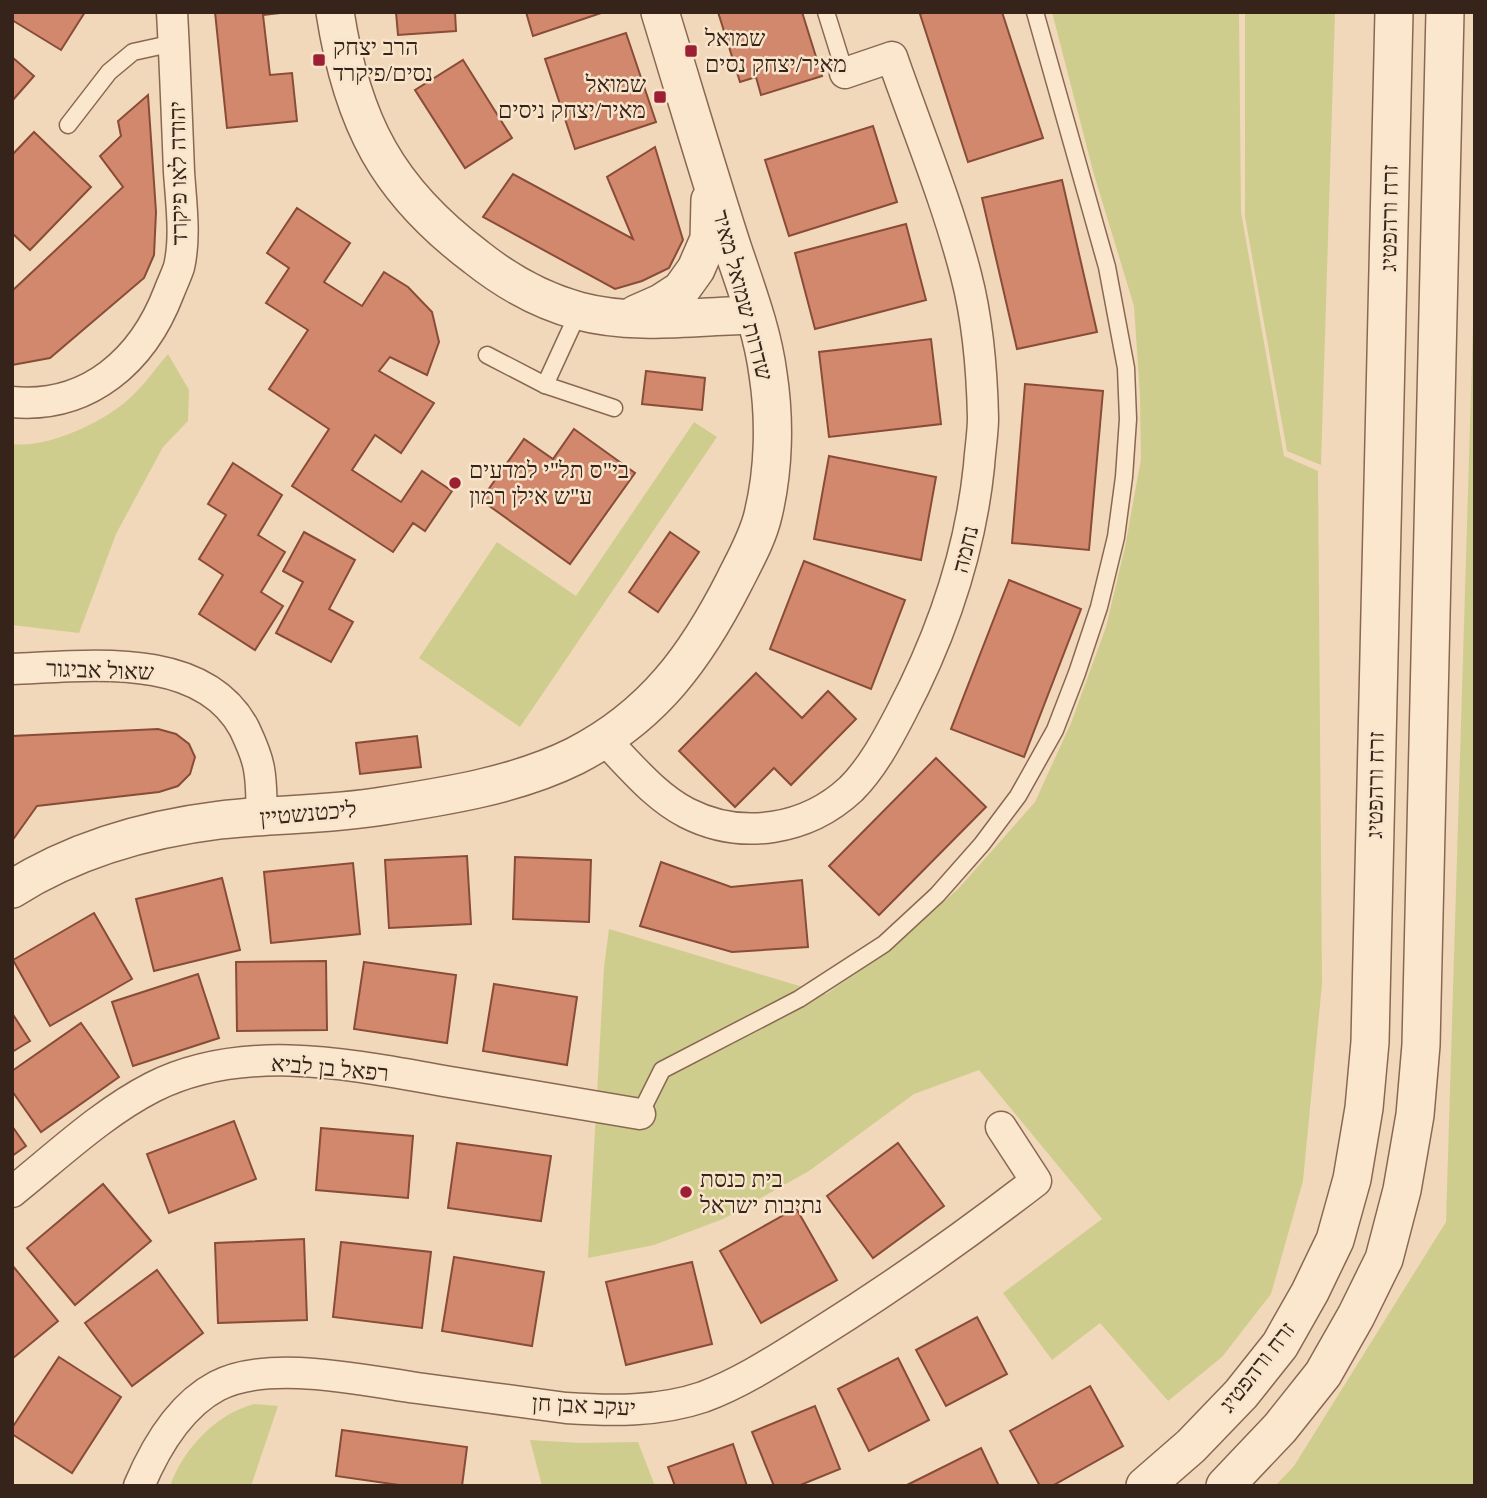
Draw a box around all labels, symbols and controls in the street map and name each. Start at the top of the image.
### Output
place label: שמואל מאיר/יצחק נסים [704,26,847,77]
place label: הרב יצחק נסים/פיקרד [333,35,433,86]
marker: שמואל מאיר/יצחק נסים [683,43,699,59]
marker: הרב יצחק נסים/פיקרד [311,52,327,68]
place label: שמואל מאיר/יצחק ניסים [498,72,647,123]
marker: שמואל מאיר/יצחק ניסים [652,89,668,105]
street label: יהודה לאו פיקרד [165,101,192,245]
street label: זרח ורהפטיג [1376,164,1403,272]
street label: שדרות שמואל מאיר [708,207,777,384]
place label: בי"ס תל"י למדעים ע"ש אילן רמון [469,458,629,509]
marker: בי"ס תל"י למדעים ע"ש אילן רמון [447,475,463,491]
street label: נחמה [948,523,983,575]
street label: שאול אביגור [45,656,155,685]
street label: זרח ורהפטיג [1362,731,1389,839]
street label: ליכטנשטיין [258,797,358,830]
street label: רפאל בן לביא [270,1051,390,1086]
place label: בית כנסת נתיבות ישראל [699,1167,822,1218]
marker: בית כנסת נתיבות ישראל [678,1184,694,1200]
street label: זרח ורהפטיג [1215,1317,1300,1417]
street label: יעקב אבן חן [531,1390,637,1421]

